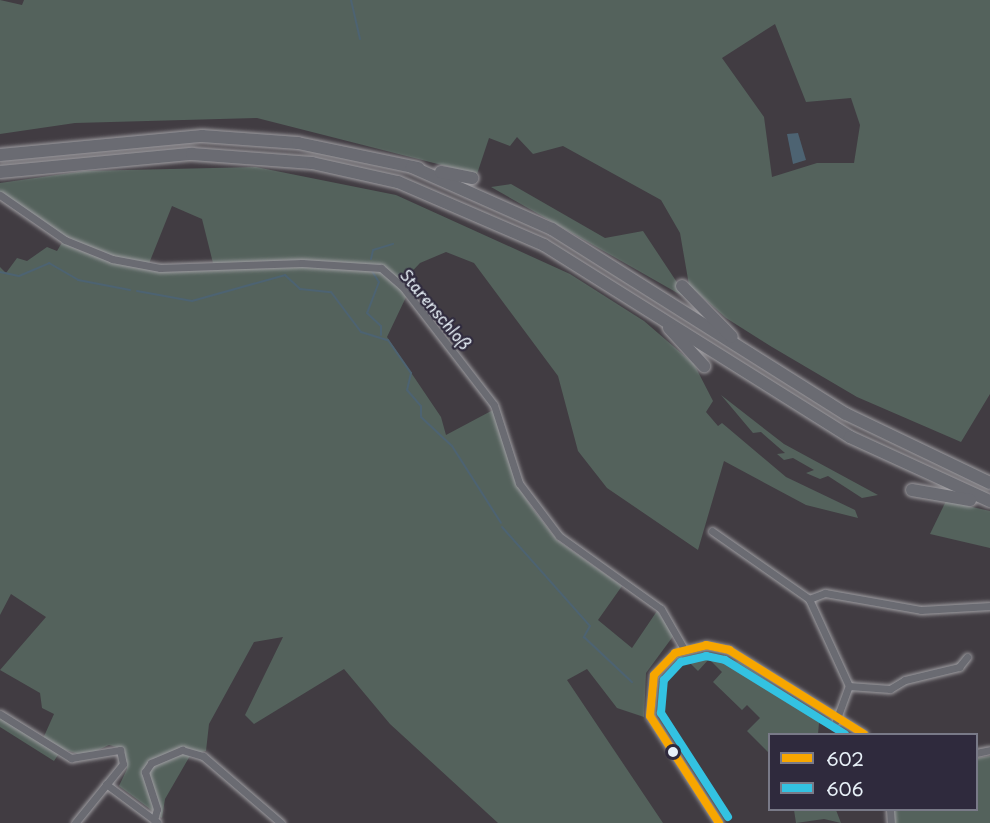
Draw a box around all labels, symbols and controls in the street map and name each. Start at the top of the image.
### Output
street label: Starenschloß [397,265,475,353]
legend [768,733,978,811]
text: 602 [826,745,864,772]
unlabelled marker [667,746,679,758]
text: 606 [826,775,864,802]

